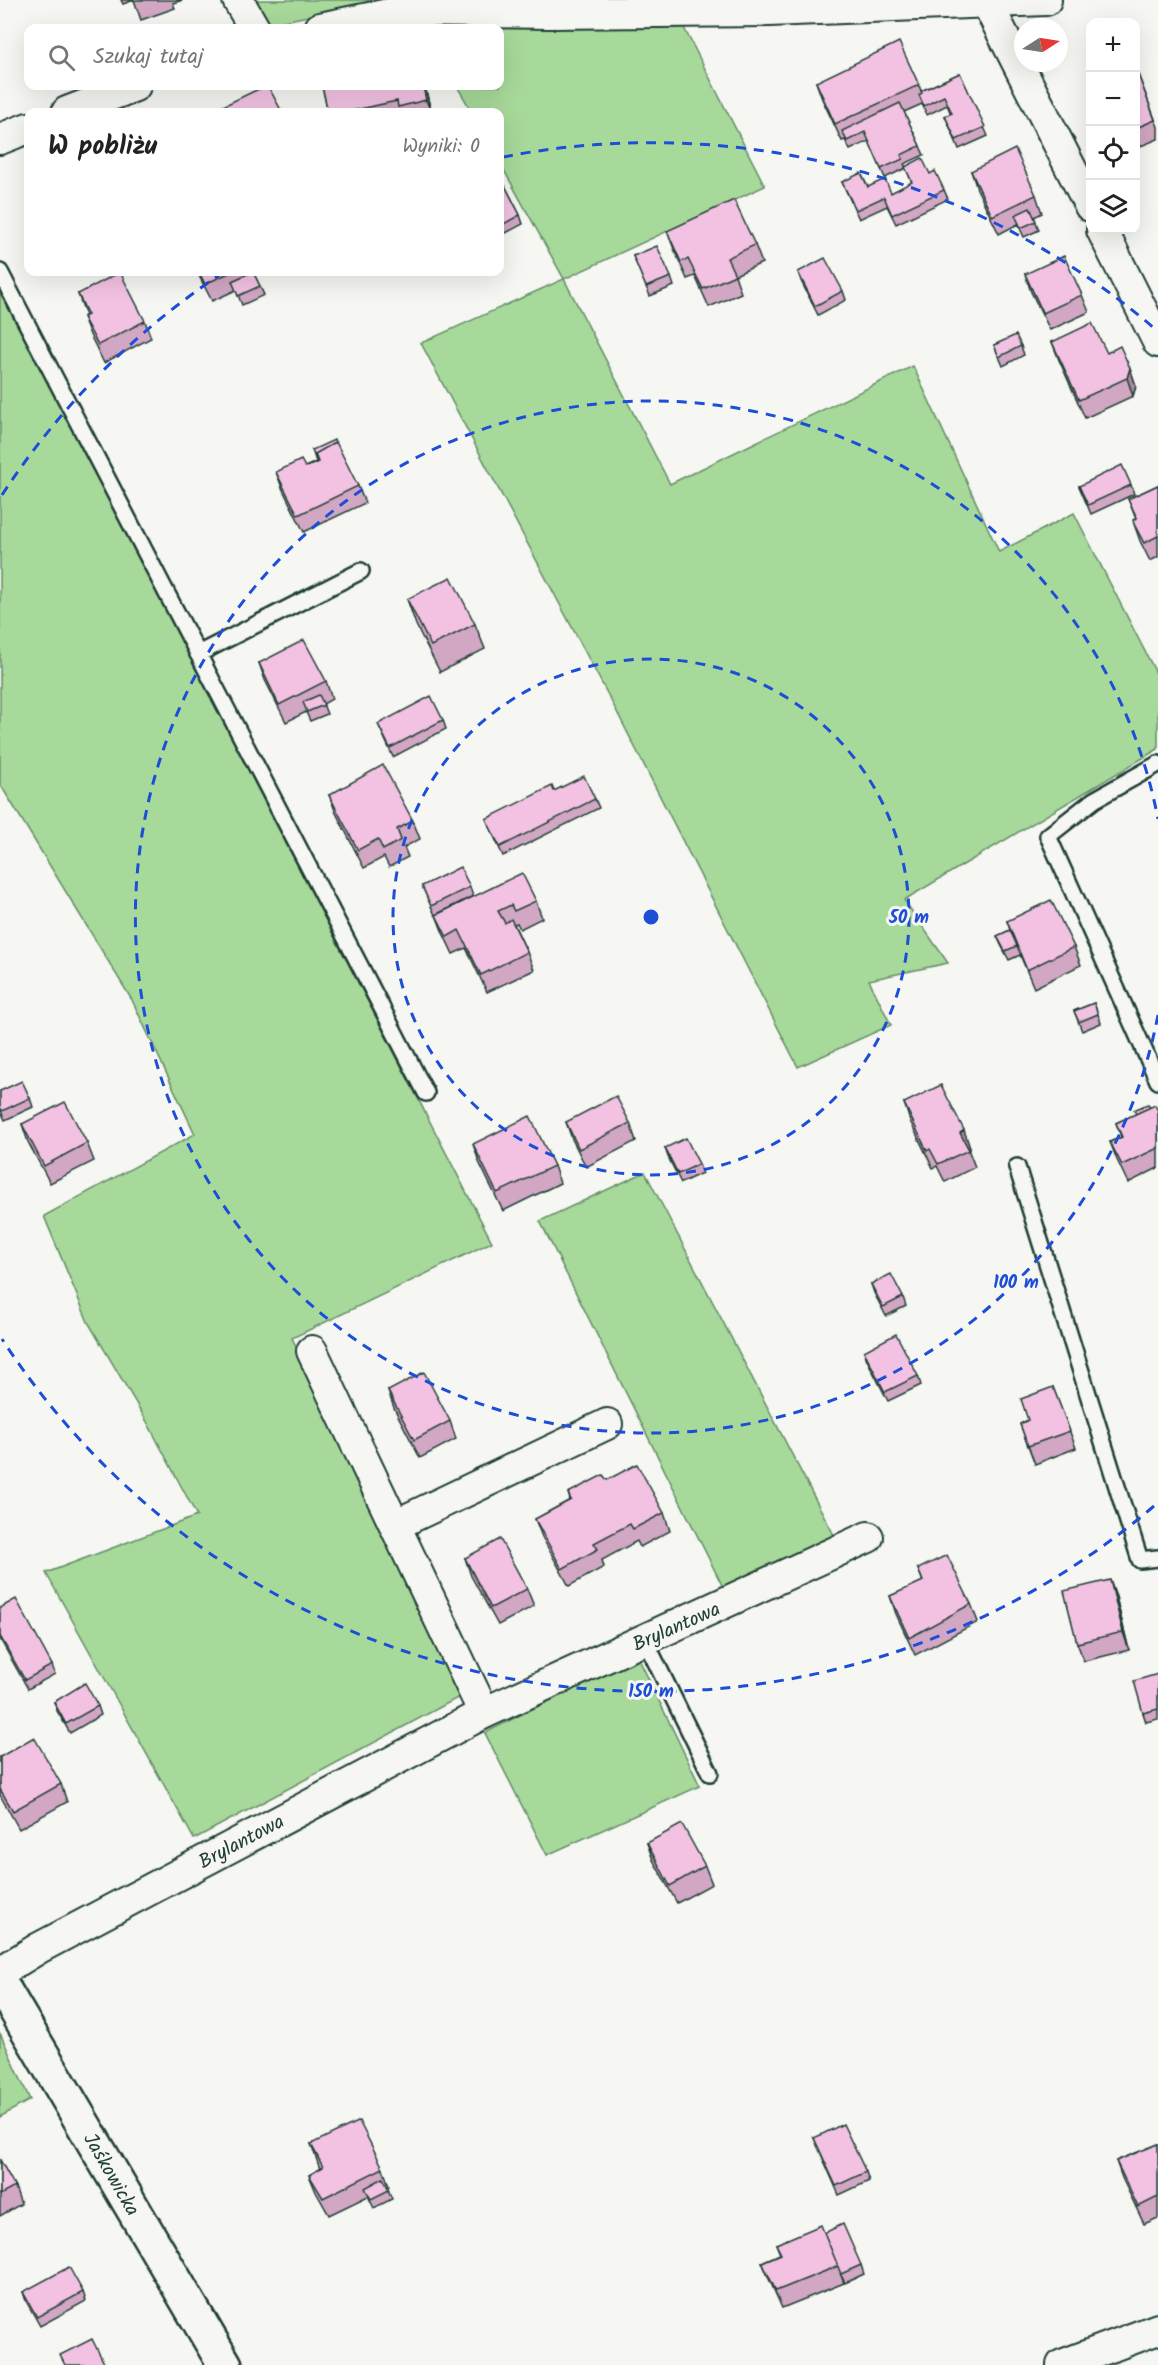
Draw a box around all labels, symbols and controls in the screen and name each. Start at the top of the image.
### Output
north arrow [1014,18,1068,72]
map controls [1086,18,1140,234]
button: + [1086,18,1140,72]
search box [24,24,504,90]
text: Szukaj tutaj [93,40,204,75]
icon: search [45,41,78,74]
button: − [1086,72,1140,126]
text: W pobliżu [48,126,157,168]
button: locate [1086,126,1140,180]
text: Wyniki: 0 [402,131,480,163]
button: layers [1086,180,1140,234]
text: 50 m [888,904,929,933]
centre of rings [641,907,661,927]
text: 100 m [993,1269,1039,1298]
street label: Brylantowa [628,1594,726,1661]
text: 150 m [628,1678,674,1707]
street label: Brylantowa [193,1807,291,1879]
street label: Jaśkowicka [74,2127,147,2223]

